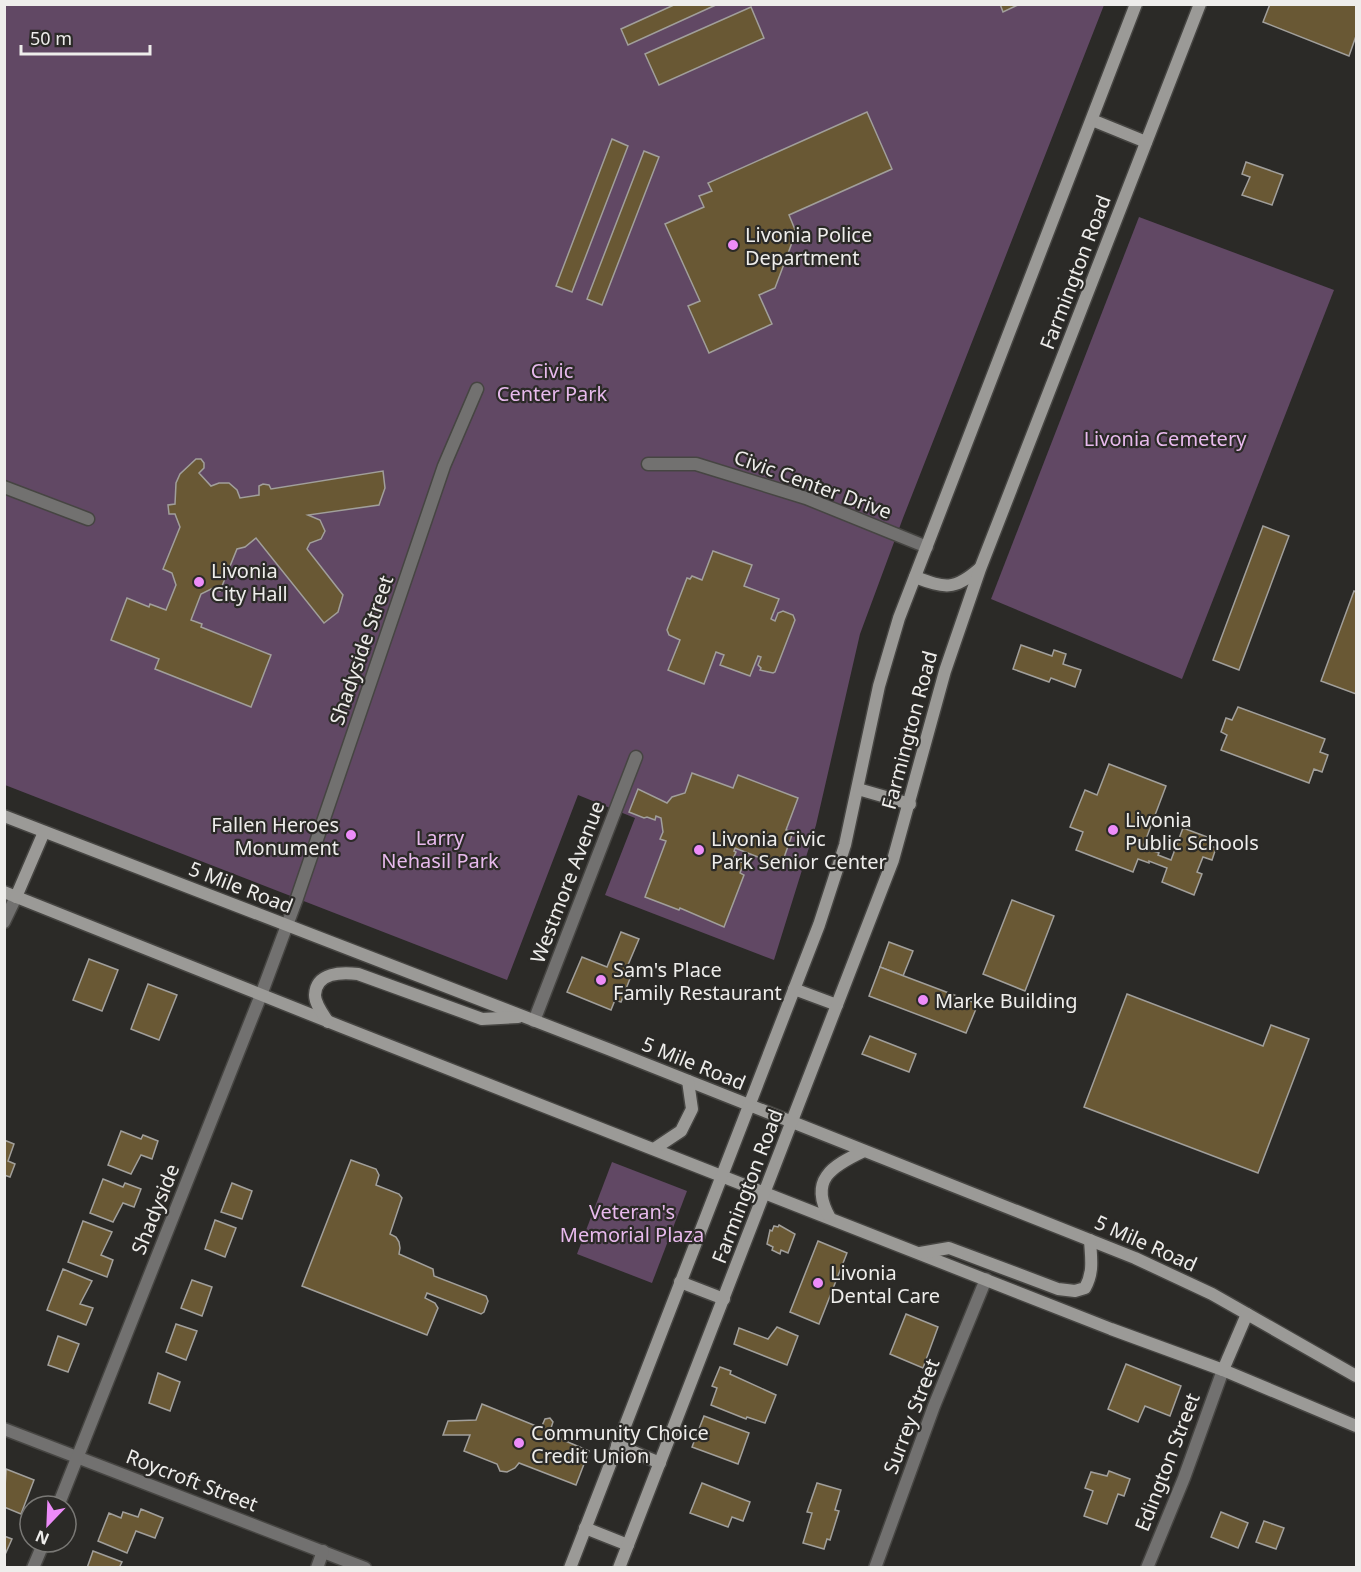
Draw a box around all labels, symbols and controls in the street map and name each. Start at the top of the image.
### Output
scale bar [21,18,150,56]
text: 50 m [30,26,72,50]
street label: Farmington Road [1033,191,1117,353]
place label: Livonia Police Department [745,221,872,271]
marker: Livonia Police Department [726,238,740,252]
park label: Civic Center Park [497,357,608,407]
park label: Livonia Cemetery [1084,425,1247,452]
street label: Civic Center Drive [731,443,895,525]
place label: Livonia City Hall [211,557,288,607]
street label: Shadyside Street [323,572,399,728]
marker: Livonia City Hall [192,575,206,589]
street label: Farmington Road [875,648,943,812]
street label: Westmore Avenue [524,797,610,967]
place label: Livonia Public Schools [1125,806,1259,856]
place label: Fallen Heroes Monument [211,811,339,861]
marker: Livonia Public Schools [1106,823,1120,837]
park label: Larry Nehasil Park [381,824,499,874]
place label: Livonia Civic Park Senior Center [711,825,887,875]
marker: Fallen Heroes Monument [344,828,358,842]
marker: Livonia Civic Park Senior Center [692,843,706,857]
street label: 5 Mile Road [185,855,297,919]
place label: Sam's Place Family Restaurant [613,956,782,1006]
marker: Sam's Place Family Restaurant [594,973,608,987]
place label: Marke Building [935,987,1078,1014]
marker: Marke Building [916,993,930,1007]
street label: 5 Mile Road [638,1030,750,1096]
street label: Farmington Road [705,1105,789,1267]
street label: Shadyside [125,1160,185,1258]
park label: Veteran's Memorial Plaza [560,1198,704,1248]
street label: 5 Mile Road [1090,1208,1202,1278]
place label: Livonia Dental Care [830,1259,940,1309]
marker: Livonia Dental Care [811,1276,825,1290]
street label: Surrey Street [877,1354,945,1478]
street label: Edington Street [1128,1389,1206,1535]
place label: Community Choice Credit Union [531,1419,709,1469]
marker: Community Choice Credit Union [512,1436,526,1450]
street label: Roycroft Street [122,1442,262,1518]
north arrow [18,1494,78,1554]
text: N [32,1525,52,1550]

